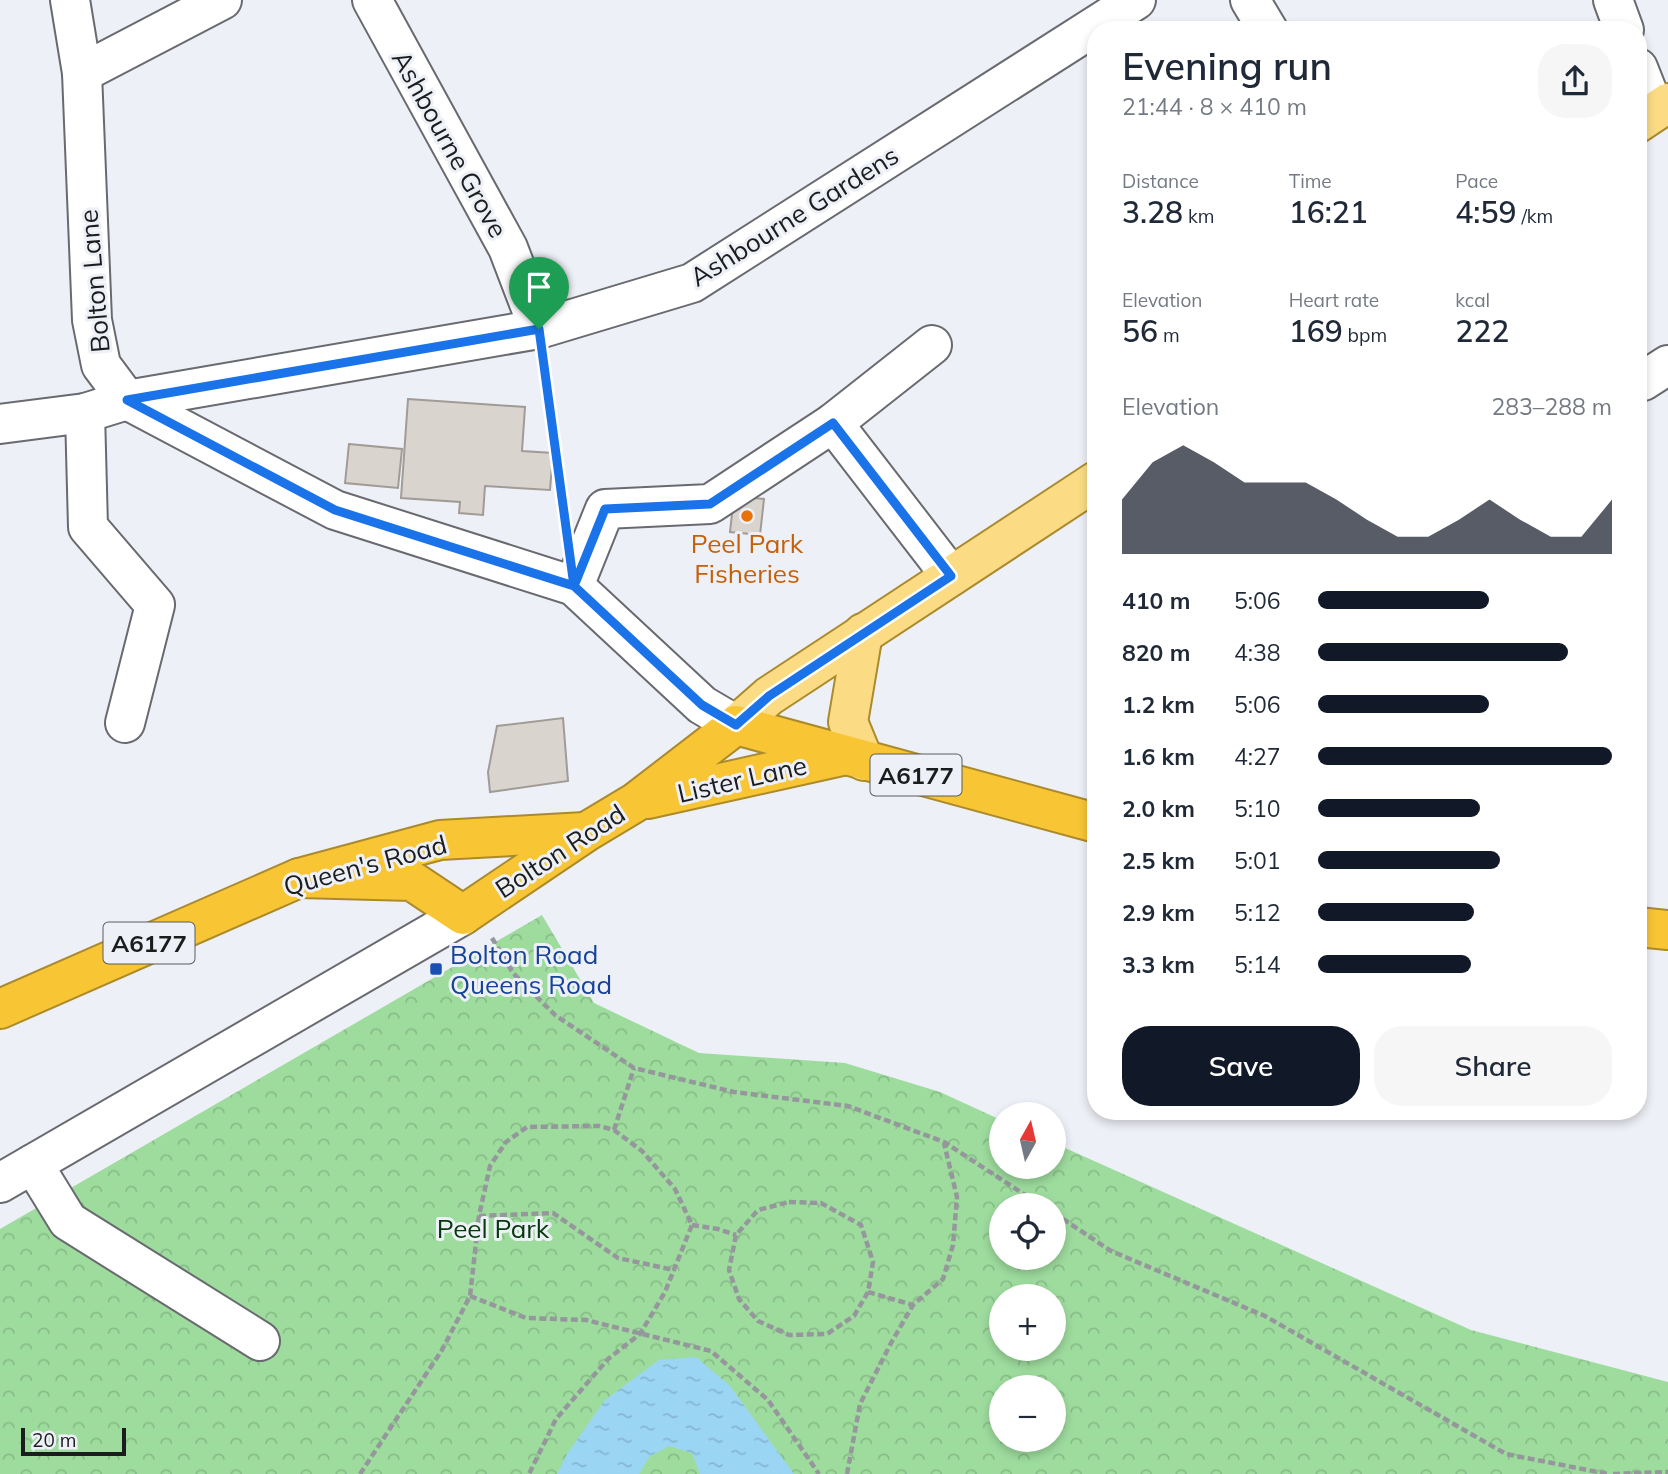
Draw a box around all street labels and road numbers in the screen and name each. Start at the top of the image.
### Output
street label: Ashbourne Grove [385,45,515,243]
street label: Ashbourne Gardens [684,138,904,294]
street label: Bolton Lane [71,208,117,354]
street label: Lister Lane [674,748,810,810]
road number: A6177 [870,754,962,796]
street label: Bolton Road [489,797,631,905]
street label: Queen's Road [280,827,450,903]
road number: A6177 [104,923,194,964]

